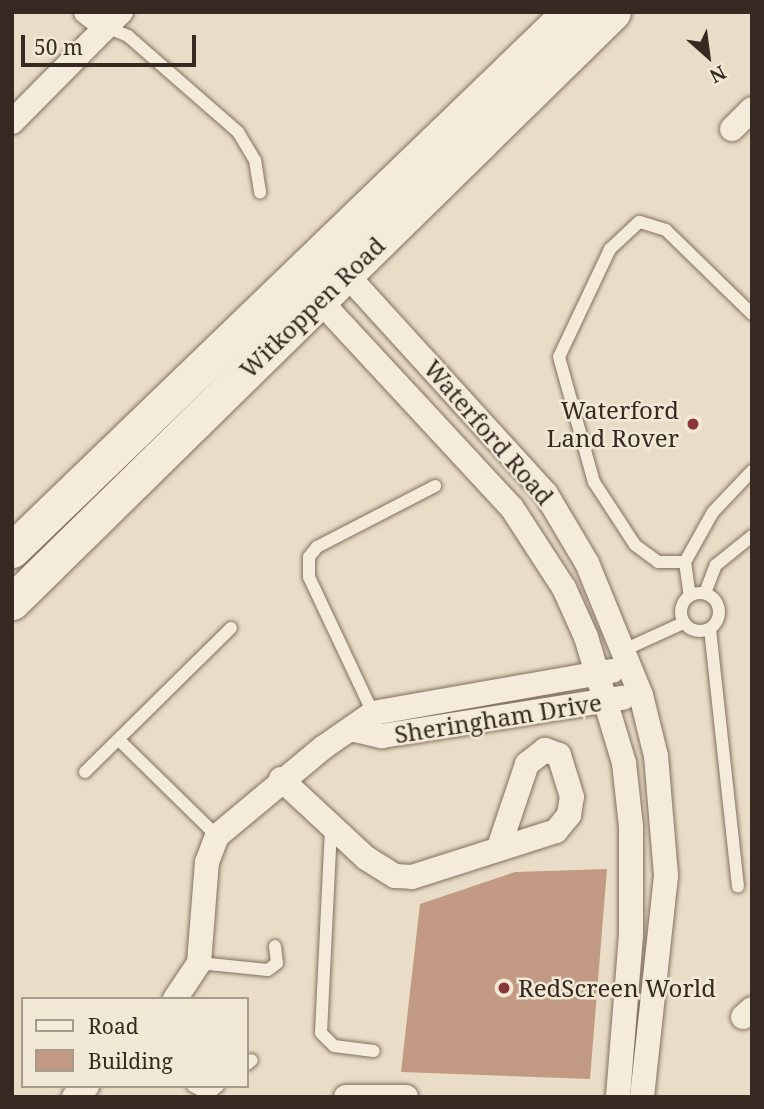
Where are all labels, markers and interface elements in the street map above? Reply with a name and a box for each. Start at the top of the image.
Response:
scale bar [24,21,200,65]
north arrow [673,21,743,91]
text: 50 m [34,33,83,61]
text: N [705,60,731,90]
street label: Witkoppen Road [233,230,391,384]
street label: Waterford Road [418,354,560,510]
place label: Waterford Land Rover [546,396,679,452]
marker: Waterford Land Rover [685,416,701,432]
street label: Sheringham Drive [392,687,604,749]
place label: RedScreen World [518,974,716,1002]
marker: RedScreen World [496,980,512,996]
legend [21,997,248,1088]
text: Road [88,1012,139,1040]
text: Building [88,1047,173,1075]

